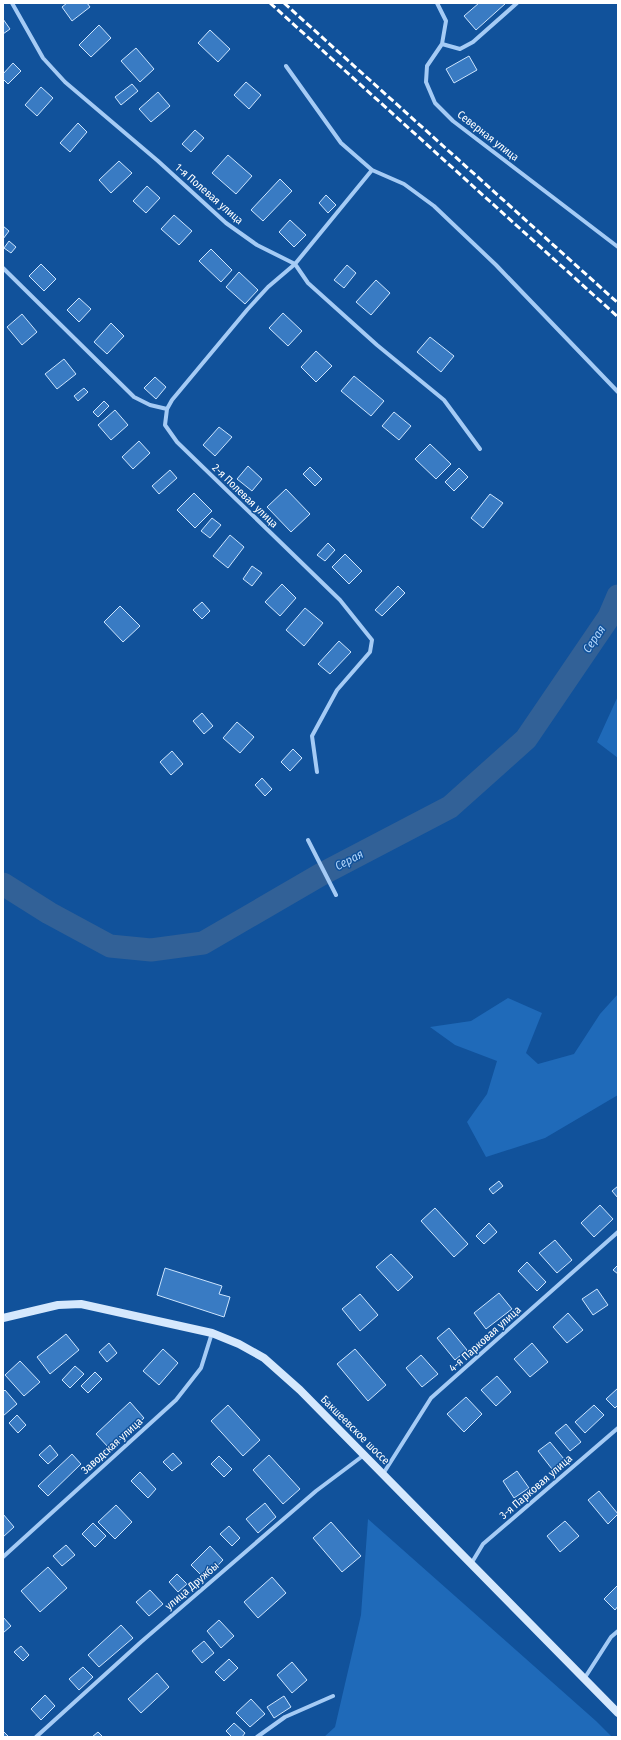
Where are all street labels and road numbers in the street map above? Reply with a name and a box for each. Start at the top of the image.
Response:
street label: Северная улица [455,108,521,164]
street label: 1-я Полевая улица [172,161,246,227]
street label: 2-я Полевая улица [209,461,281,531]
street label: 4-я Парковая улица [446,1303,524,1375]
street label: Бакшеевское шоссе [318,1393,392,1467]
street label: Заводская улица [79,1415,145,1477]
street label: 3-я Парковая улица [497,1452,575,1522]
street label: улица Дружбы [162,1559,222,1613]

